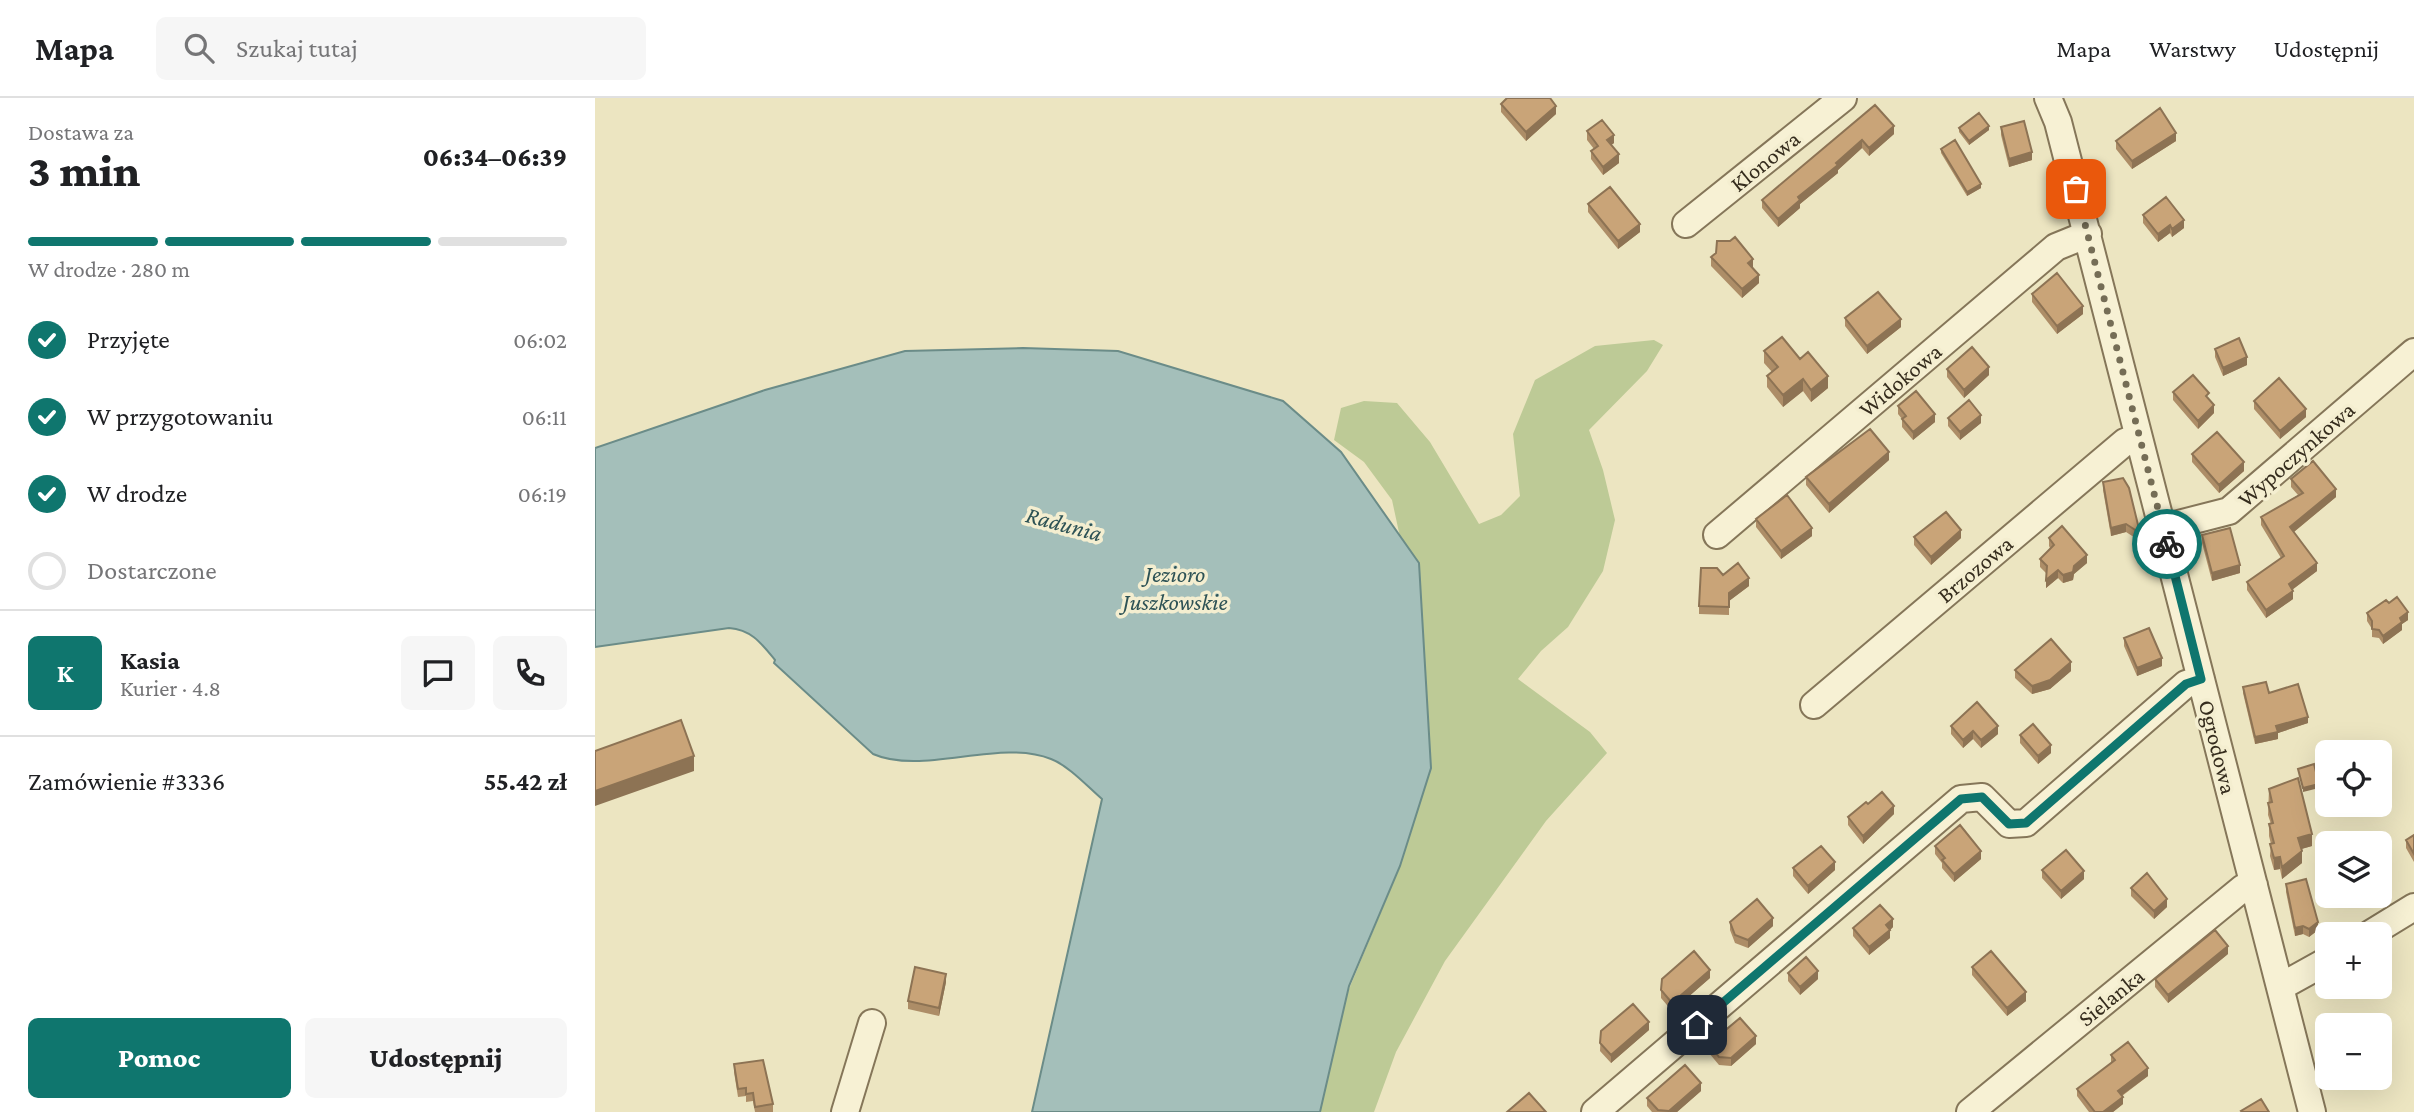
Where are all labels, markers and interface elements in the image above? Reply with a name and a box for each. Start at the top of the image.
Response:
search box [156,17,646,80]
icon: search [180,29,218,67]
text: Mapa [35,30,114,67]
text: Szukaj tutaj [236,34,358,63]
text: Mapa [2056,35,2111,62]
text: Warstwy [2149,35,2236,62]
text: Udostępnij [2274,35,2379,62]
text: Dostawa za [28,119,134,145]
street label: Klonowa [1725,125,1805,197]
text: 06:34–06:39 [423,143,567,172]
text: 3 min [28,145,140,196]
pin [2046,159,2106,219]
icon: bag [2057,170,2095,208]
text: W drodze · 280 m [28,256,190,282]
icon: check [28,321,66,359]
text: Przyjęte [87,325,170,354]
text: 06:02 [513,327,567,353]
street label: Widokowa [1853,338,1947,422]
street label: Wypoczynkowa [2232,396,2360,512]
icon: check [28,398,66,436]
text: W przygotowaniu [87,402,273,431]
text: 06:11 [522,404,567,430]
icon: check [28,475,66,513]
text: W drodze [87,479,187,508]
text: 06:19 [518,481,567,507]
water label: Radunia [1023,500,1105,547]
courier [2132,509,2202,579]
icon: bike [2148,525,2186,563]
street label: Brzozowa [1932,530,2018,608]
text: Dostarczone [87,556,217,585]
water label: Jezioro Juszkowskie [1118,560,1228,615]
button: chat [401,636,475,710]
button: phone [493,636,567,710]
text: Kasia [120,646,180,675]
text: K [57,659,73,688]
text: Kurier · 4.8 [120,675,221,701]
street label: Ogrodowa [2194,697,2242,797]
map controls [2315,740,2392,1090]
button: locate [2315,740,2392,817]
text: Zamówienie #3336 [28,767,225,796]
text: 55.42 zł [484,767,567,796]
button: layers [2315,831,2392,908]
button: + [2315,922,2392,999]
street label: Sielanka [2073,962,2150,1031]
pin [1667,995,1727,1055]
icon: home [1678,1006,1716,1044]
button: − [2315,1013,2392,1090]
button: Pomoc [28,1018,291,1098]
button: Udostępnij [305,1018,567,1098]

